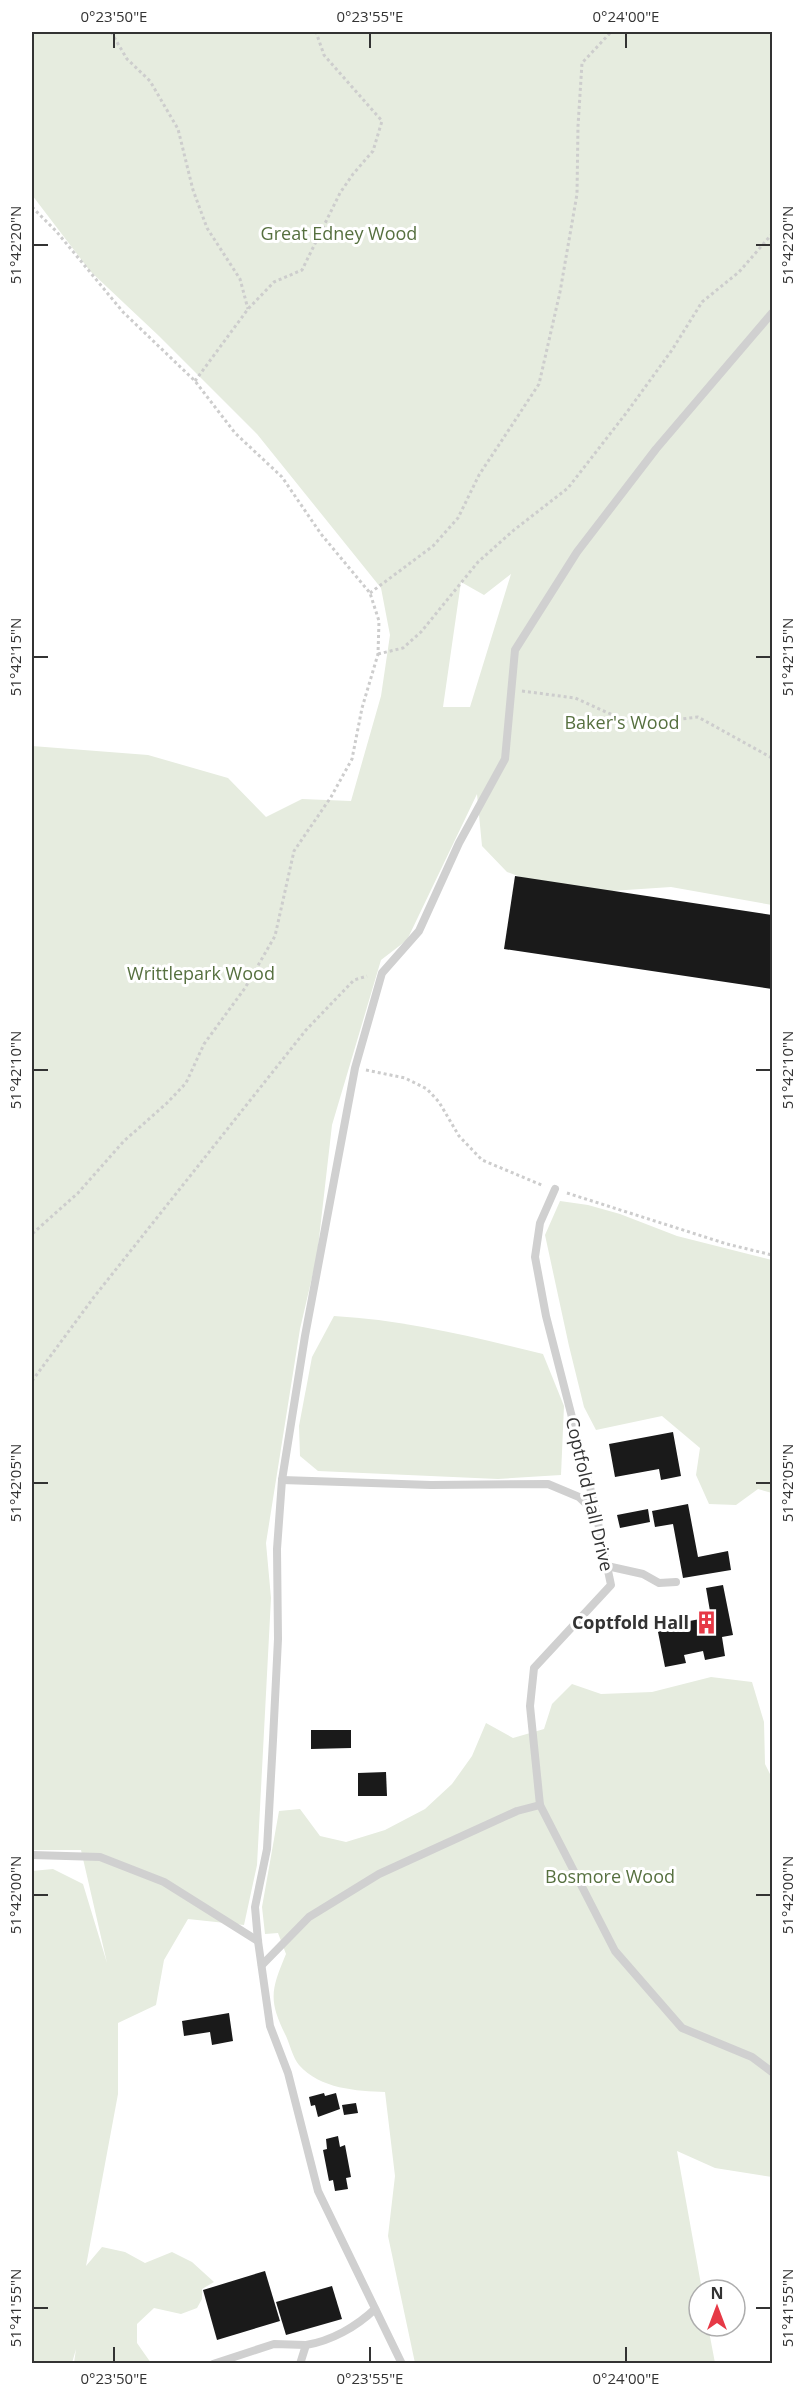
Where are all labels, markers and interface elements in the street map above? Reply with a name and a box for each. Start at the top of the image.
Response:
text: 0°23'50"E [81,6,147,26]
text: 0°23'55"E [337,6,403,26]
text: 0°24'00"E [593,6,659,26]
text: 51°42'20"N [5,206,25,284]
text: 51°42'20"N [777,206,797,284]
park label: Great Edney Wood [261,221,417,245]
text: 51°42'15"N [5,618,25,696]
text: 51°42'15"N [777,618,797,696]
park label: Baker's Wood [564,710,680,734]
park label: Writtlepark Wood [127,961,275,985]
text: 51°42'10"N [5,1031,25,1109]
text: 51°42'10"N [777,1031,797,1109]
street label: Coptfold Hall Drive [561,1414,619,1574]
text: 51°42'05"N [5,1444,25,1522]
text: 51°42'05"N [777,1444,797,1522]
building icon: Coptfold Hall [694,1609,720,1635]
place label: Coptfold Hall [572,1610,689,1634]
text: 51°42'00"N [5,1856,25,1934]
text: 51°42'00"N [777,1856,797,1934]
park label: Bosmore Wood [545,1864,675,1888]
text: 51°41'55"N [5,2269,25,2347]
text: 51°41'55"N [777,2269,797,2347]
north arrow [687,2278,747,2338]
text: N [710,2282,724,2304]
text: 0°23'50"E [81,2368,147,2388]
text: 0°23'55"E [337,2368,403,2388]
text: 0°24'00"E [593,2368,659,2388]

